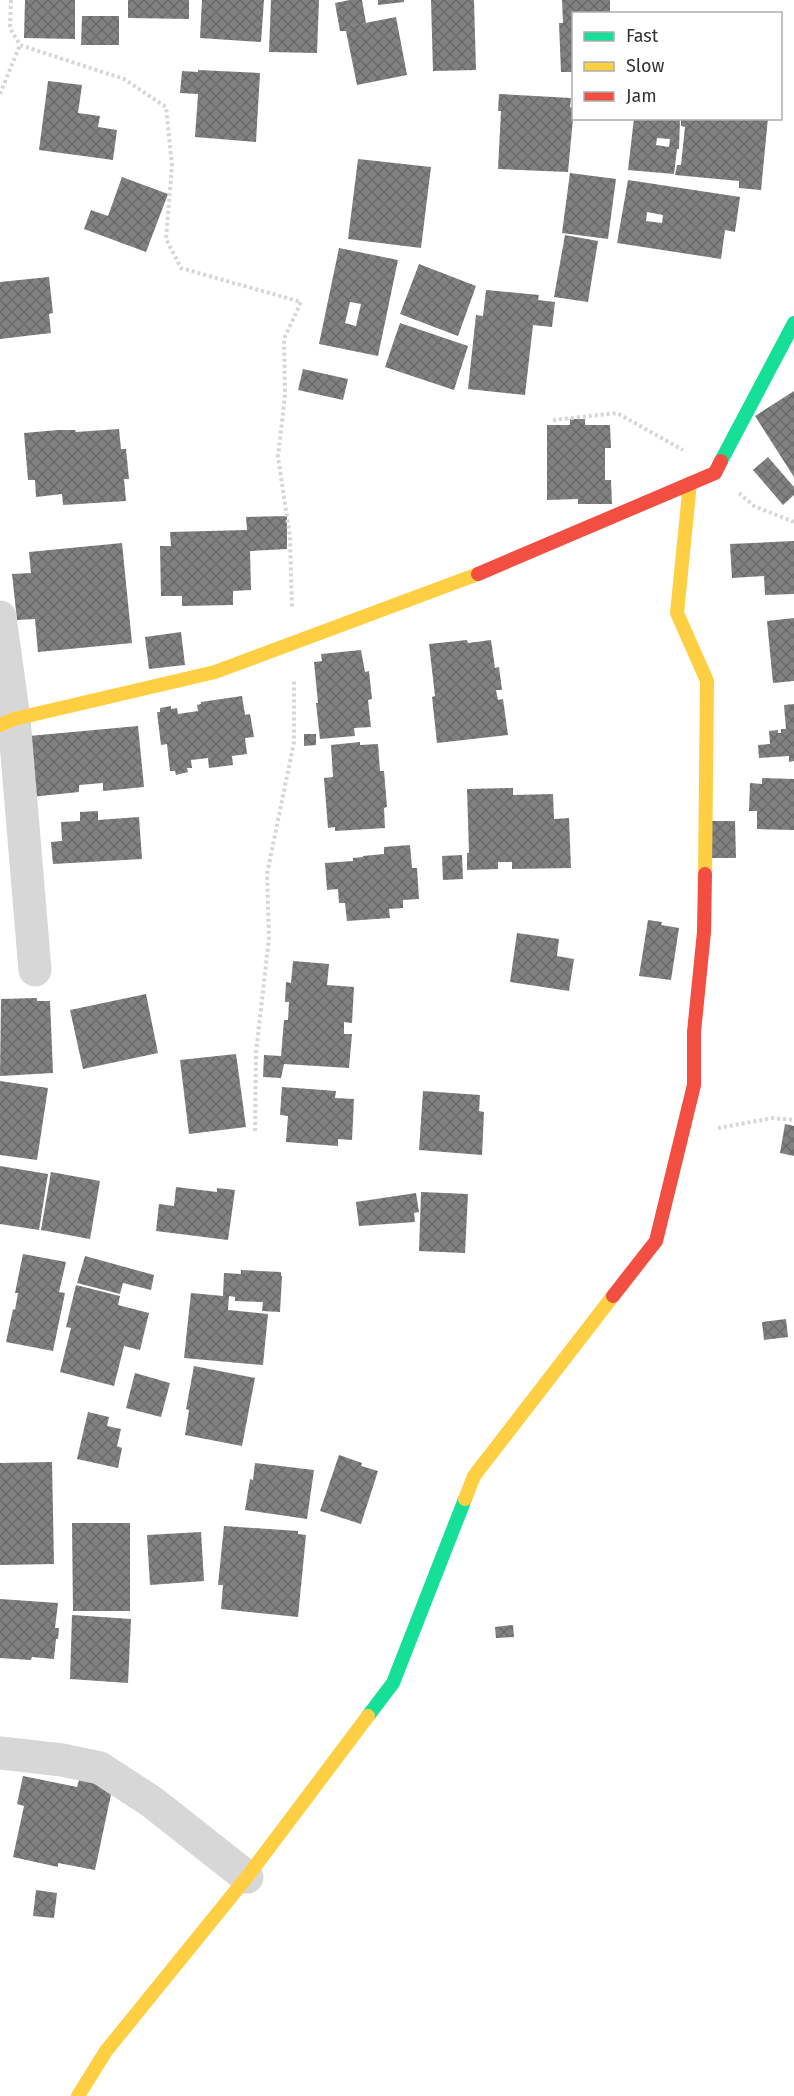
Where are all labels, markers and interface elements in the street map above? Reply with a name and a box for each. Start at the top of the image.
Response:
legend [572,12,782,120]
text: Fast [626,25,659,47]
text: Slow [626,55,665,77]
text: Jam [626,85,657,107]

